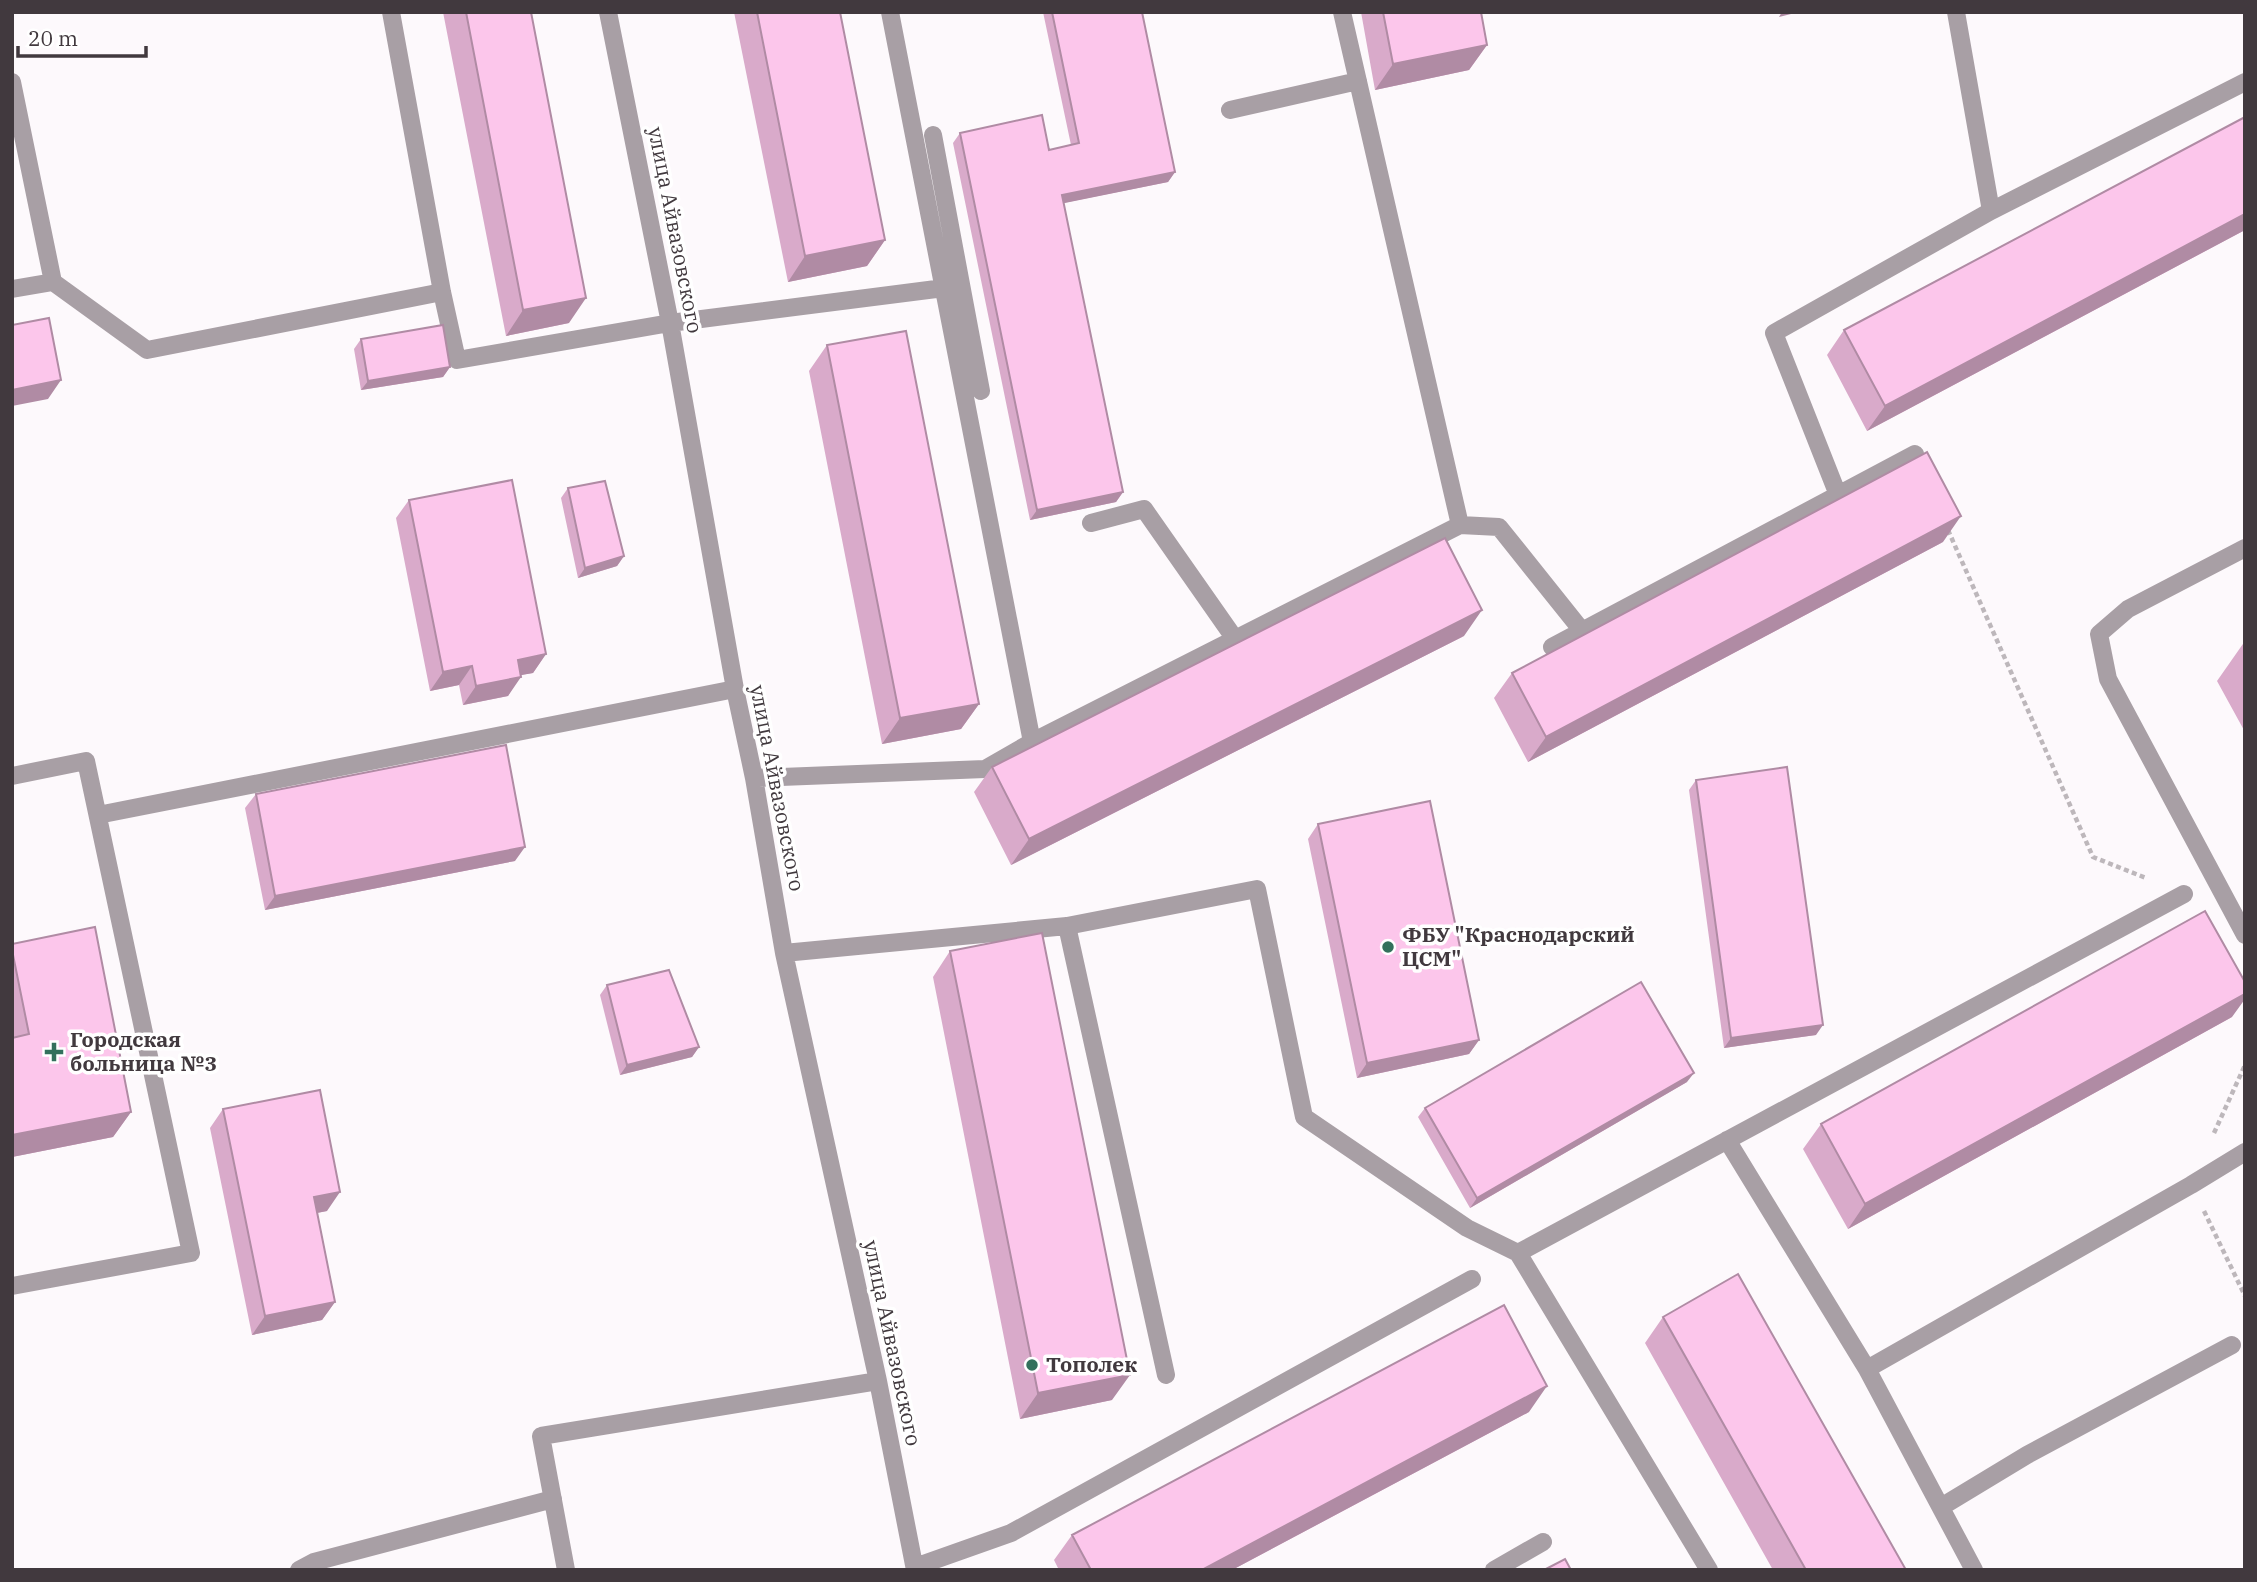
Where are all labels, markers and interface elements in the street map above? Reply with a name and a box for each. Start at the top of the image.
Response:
scale bar [18,14,145,58]
text: 20 m [28,24,78,52]
street label: улица Айвазовского [642,124,710,335]
street label: улица Айвазовского [744,682,812,893]
place label: ФБУ "Краснодарский ЦСМ" [1402,920,1635,972]
marker: ФБУ "Краснодарский ЦСМ" [1380,939,1396,955]
place label: Городская больница №3 [70,1025,217,1077]
marker: Городская больница №3 [44,1042,64,1062]
street label: улица Айвазовского [857,1237,928,1448]
place label: Тополек [1046,1350,1137,1378]
marker: Тополек [1024,1357,1040,1373]

